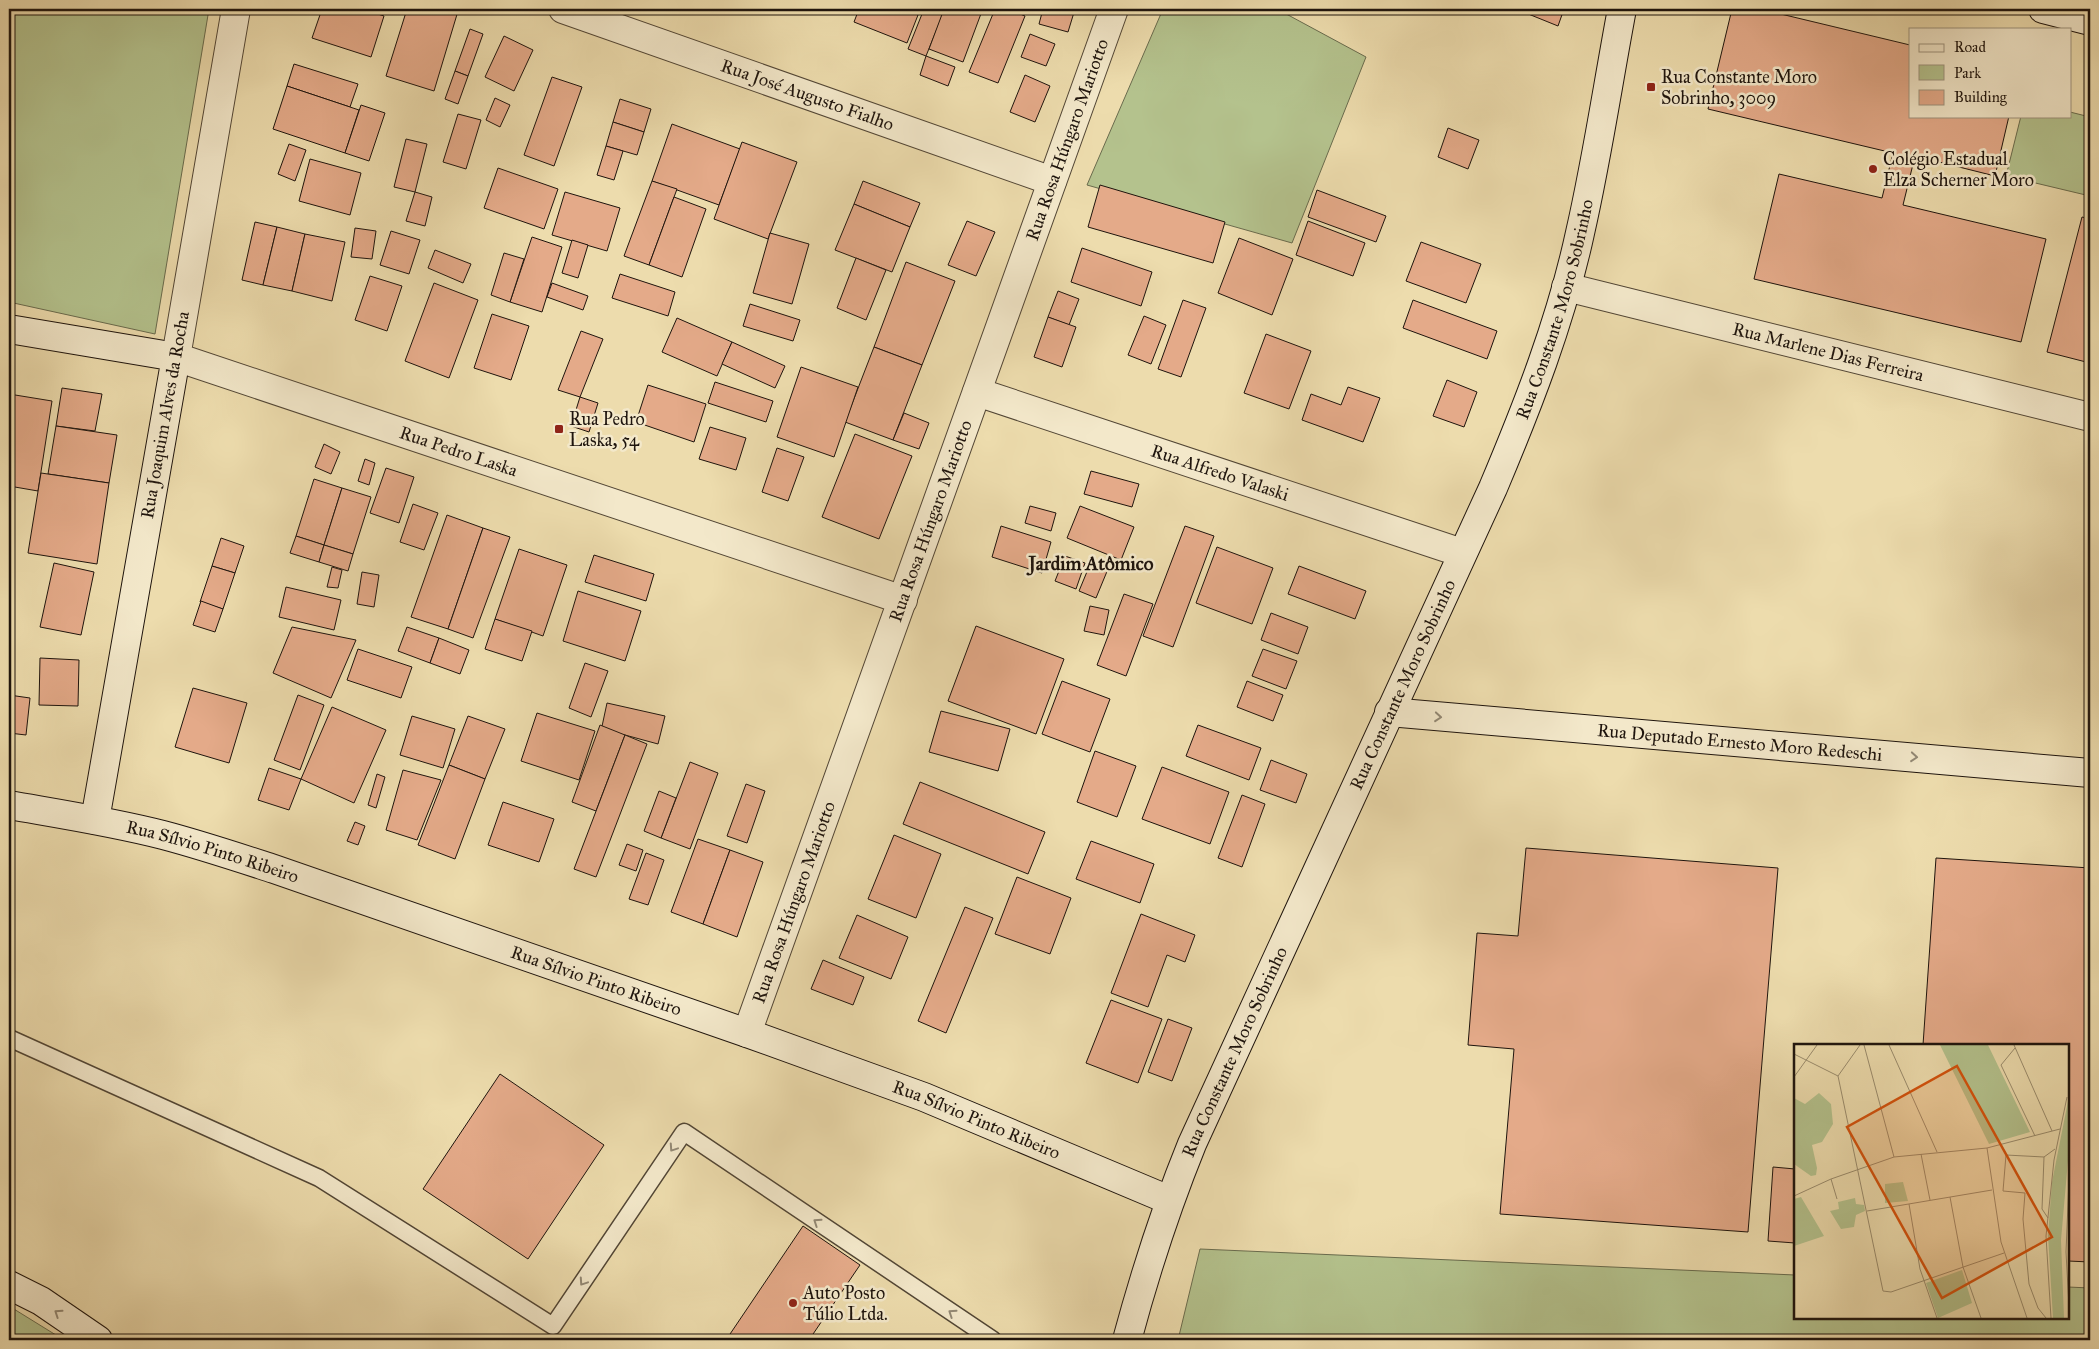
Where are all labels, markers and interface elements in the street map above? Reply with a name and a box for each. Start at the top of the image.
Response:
legend [1909,28,2072,118]
street label: Rua Rosa Húngaro Mariotto [1021,36,1113,244]
text: Road [1954,38,1986,56]
street label: Rua José Augusto Fialho [718,54,897,135]
text: Park [1954,64,1981,82]
place label: Rua Constante Moro Sobrinho, 3009 [1661,66,1817,109]
marker: Rua Constante Moro Sobrinho, 3009 [1645,81,1657,93]
text: Building [1954,88,2008,106]
place label: Colégio Estadual Elza Scherner Moro [1883,148,2034,191]
marker: Colégio Estadual Elza Scherner Moro [1867,163,1879,175]
street label: Rua Constante Moro Sobrinho [1511,197,1598,422]
street label: Rua Joaquim Alves da Rocha [136,309,195,520]
street label: Rua Marlene Dias Ferreira [1730,318,1926,386]
place label: Rua Pedro Laska, 54 [569,408,645,451]
street label: Rua Rosa Húngaro Mariotto [884,417,977,625]
street label: Rua Pedro Laska [397,421,521,482]
marker: Rua Pedro Laska, 54 [553,423,565,435]
street label: Rua Alfredo Valaski [1148,440,1292,506]
district label: Jardim Atômico [1026,552,1154,576]
street label: Rua Constante Moro Sobrinho [1345,576,1461,793]
one-way arrow [1434,711,1442,722]
street label: Rua Deputado Ernesto Moro Redeschi [1596,719,1883,766]
one-way arrow [1910,752,1918,763]
street label: Rua Rosa Húngaro Mariotto [748,798,840,1006]
street label: Rua Sílvio Pinto Ribeiro [124,816,302,888]
street label: Rua Sílvio Pinto Ribeiro [508,941,684,1020]
street label: Rua Constante Moro Sobrinho [1177,943,1292,1160]
inset map [1794,1044,2069,1319]
street label: Rua Sílvio Pinto Ribeiro [890,1076,1064,1164]
one-way arrow [670,1142,680,1151]
one-way arrow [814,1219,823,1228]
one-way arrow [580,1277,589,1286]
place label: Auto Posto Túlio Ltda. [802,1282,888,1325]
marker: Auto Posto Túlio Ltda. [787,1297,799,1309]
one-way arrow [54,1310,63,1319]
one-way arrow [948,1310,958,1319]

